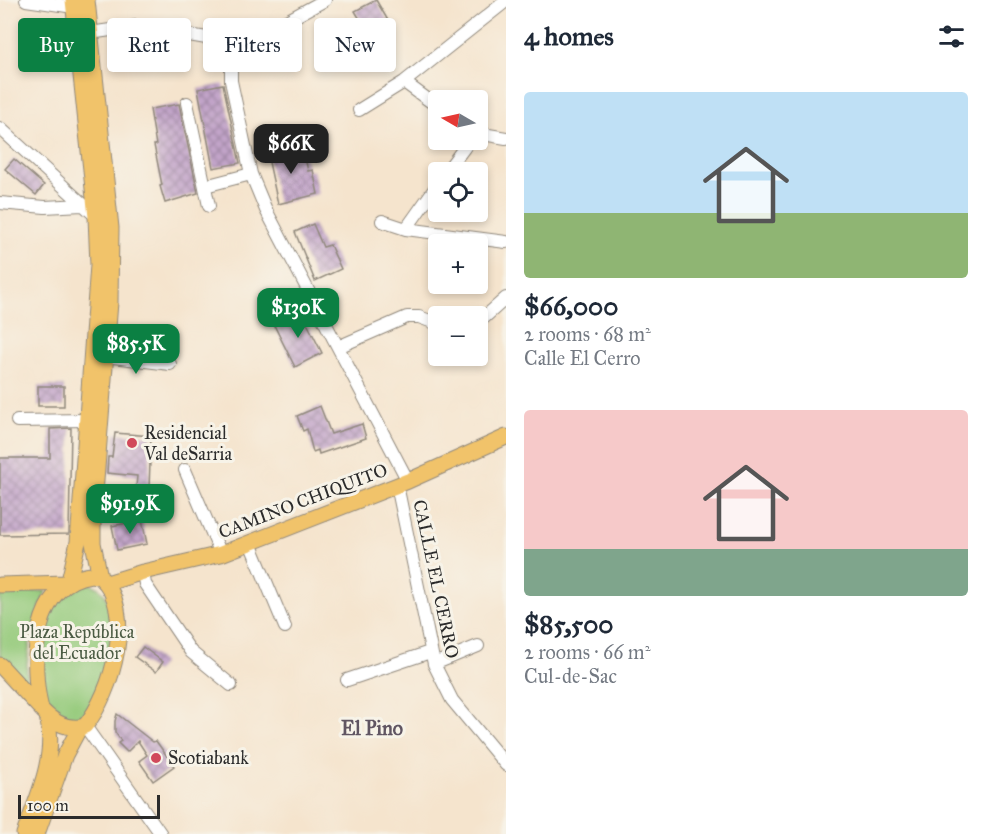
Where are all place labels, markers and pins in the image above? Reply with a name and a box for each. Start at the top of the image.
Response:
pin: $66K [255,124,327,175]
pin: $130K [256,288,340,339]
pin: $85.5K [87,324,185,375]
place label: Residencial Val deSarria [143,422,232,465]
marker: Residencial Val deSarria [125,436,139,450]
pin: $91.9K [81,484,179,535]
place label: Scotiabank [168,747,249,769]
marker: Scotiabank [149,751,163,765]

